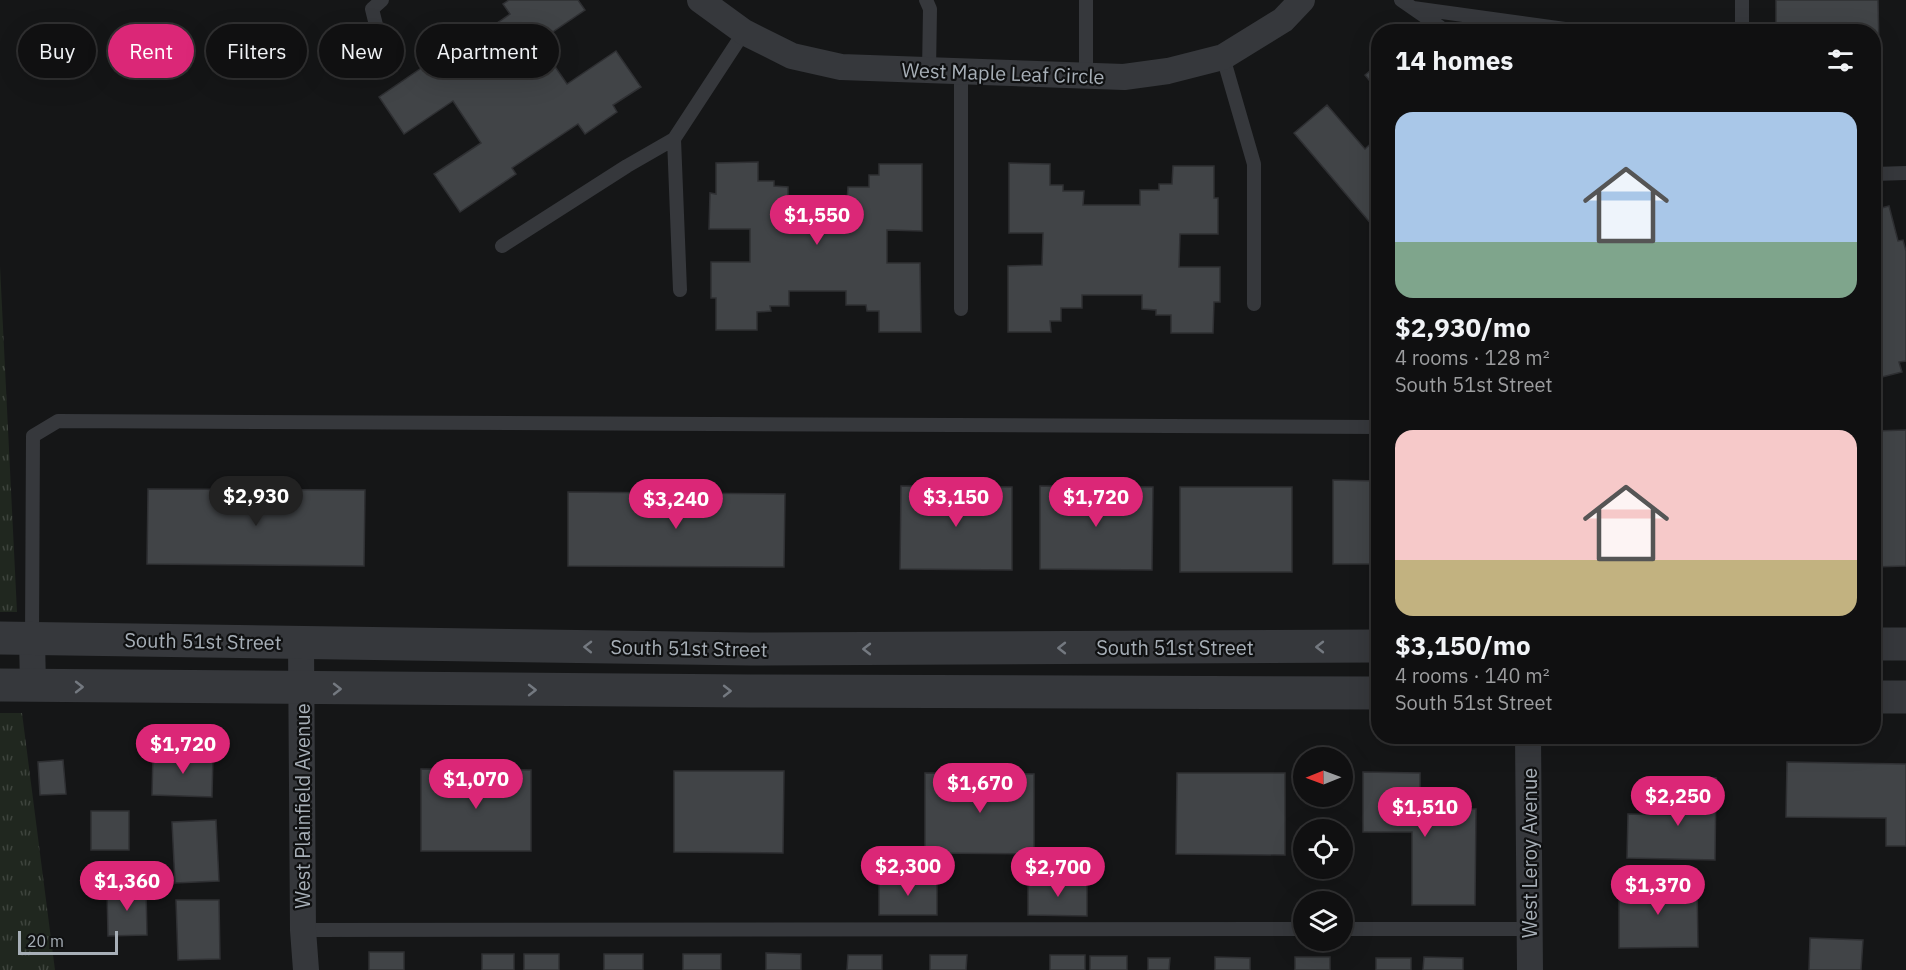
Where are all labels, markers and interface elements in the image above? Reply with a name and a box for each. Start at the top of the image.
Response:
chip: Buy [18,24,96,78]
chip: Rent [108,24,194,78]
chip: Filters [206,24,307,78]
chip: New [319,24,404,78]
chip: Apartment [416,24,559,78]
text: 14 homes [1395,43,1513,77]
icon: filters [1824,44,1857,77]
street label: West Maple Leaf Circle [901,56,1105,90]
icon: home [1572,151,1680,259]
pin: $1,550 [768,195,866,246]
text: $1,550 [784,201,850,228]
text: $2,930/mo [1395,310,1531,344]
text: 4 rooms · 128 m² [1395,344,1550,371]
text: South 51st Street [1395,371,1552,398]
icon: home [1572,469,1680,577]
pin: $2,930 [207,476,305,527]
pin: $3,150 [907,477,1005,528]
pin: $1,720 [1047,477,1145,528]
pin: $3,240 [627,479,725,530]
text: $2,930 [223,482,289,509]
text: $3,150 [923,483,989,510]
text: $1,720 [1063,483,1129,510]
text: $3,240 [643,485,709,512]
street label: South 51st Street [124,626,282,656]
text: $3,150/mo [1395,628,1531,662]
street label: South 51st Street [610,633,768,663]
street label: South 51st Street [1096,634,1254,661]
one-way arrow [584,641,593,653]
one-way arrow [1316,641,1325,653]
one-way arrow [1058,642,1067,654]
one-way arrow [863,643,872,655]
text: 4 rooms · 140 m² [1395,662,1550,689]
one-way arrow [75,680,84,693]
one-way arrow [333,683,342,695]
one-way arrow [528,684,537,696]
one-way arrow [723,685,732,697]
text: South 51st Street [1395,689,1552,716]
street label: West Plainfield Avenue [289,703,316,909]
pin: $1,720 [134,724,232,775]
text: $1,720 [150,730,216,757]
north arrow [1293,747,1353,807]
map controls [1293,747,1353,951]
pin: $1,070 [427,759,525,810]
pin: $1,670 [931,763,1029,814]
text: $1,070 [443,765,509,792]
street label: West Leroy Avenue [1516,768,1543,938]
text: $1,670 [947,769,1013,796]
pin: $2,250 [1629,776,1727,827]
text: $2,250 [1645,782,1711,809]
pin: $1,510 [1376,787,1474,838]
text: $1,510 [1392,793,1458,820]
button: locate [1293,819,1353,879]
pin: $2,300 [859,846,957,897]
pin: $2,700 [1009,847,1107,898]
text: $2,300 [875,852,941,879]
text: $2,700 [1025,853,1091,880]
pin: $1,360 [78,861,176,912]
pin: $1,370 [1609,865,1707,916]
text: $1,360 [94,867,160,894]
text: $1,370 [1625,871,1691,898]
button: layers [1293,891,1353,951]
scale bar [18,928,118,956]
text: 20 m [27,931,64,951]

